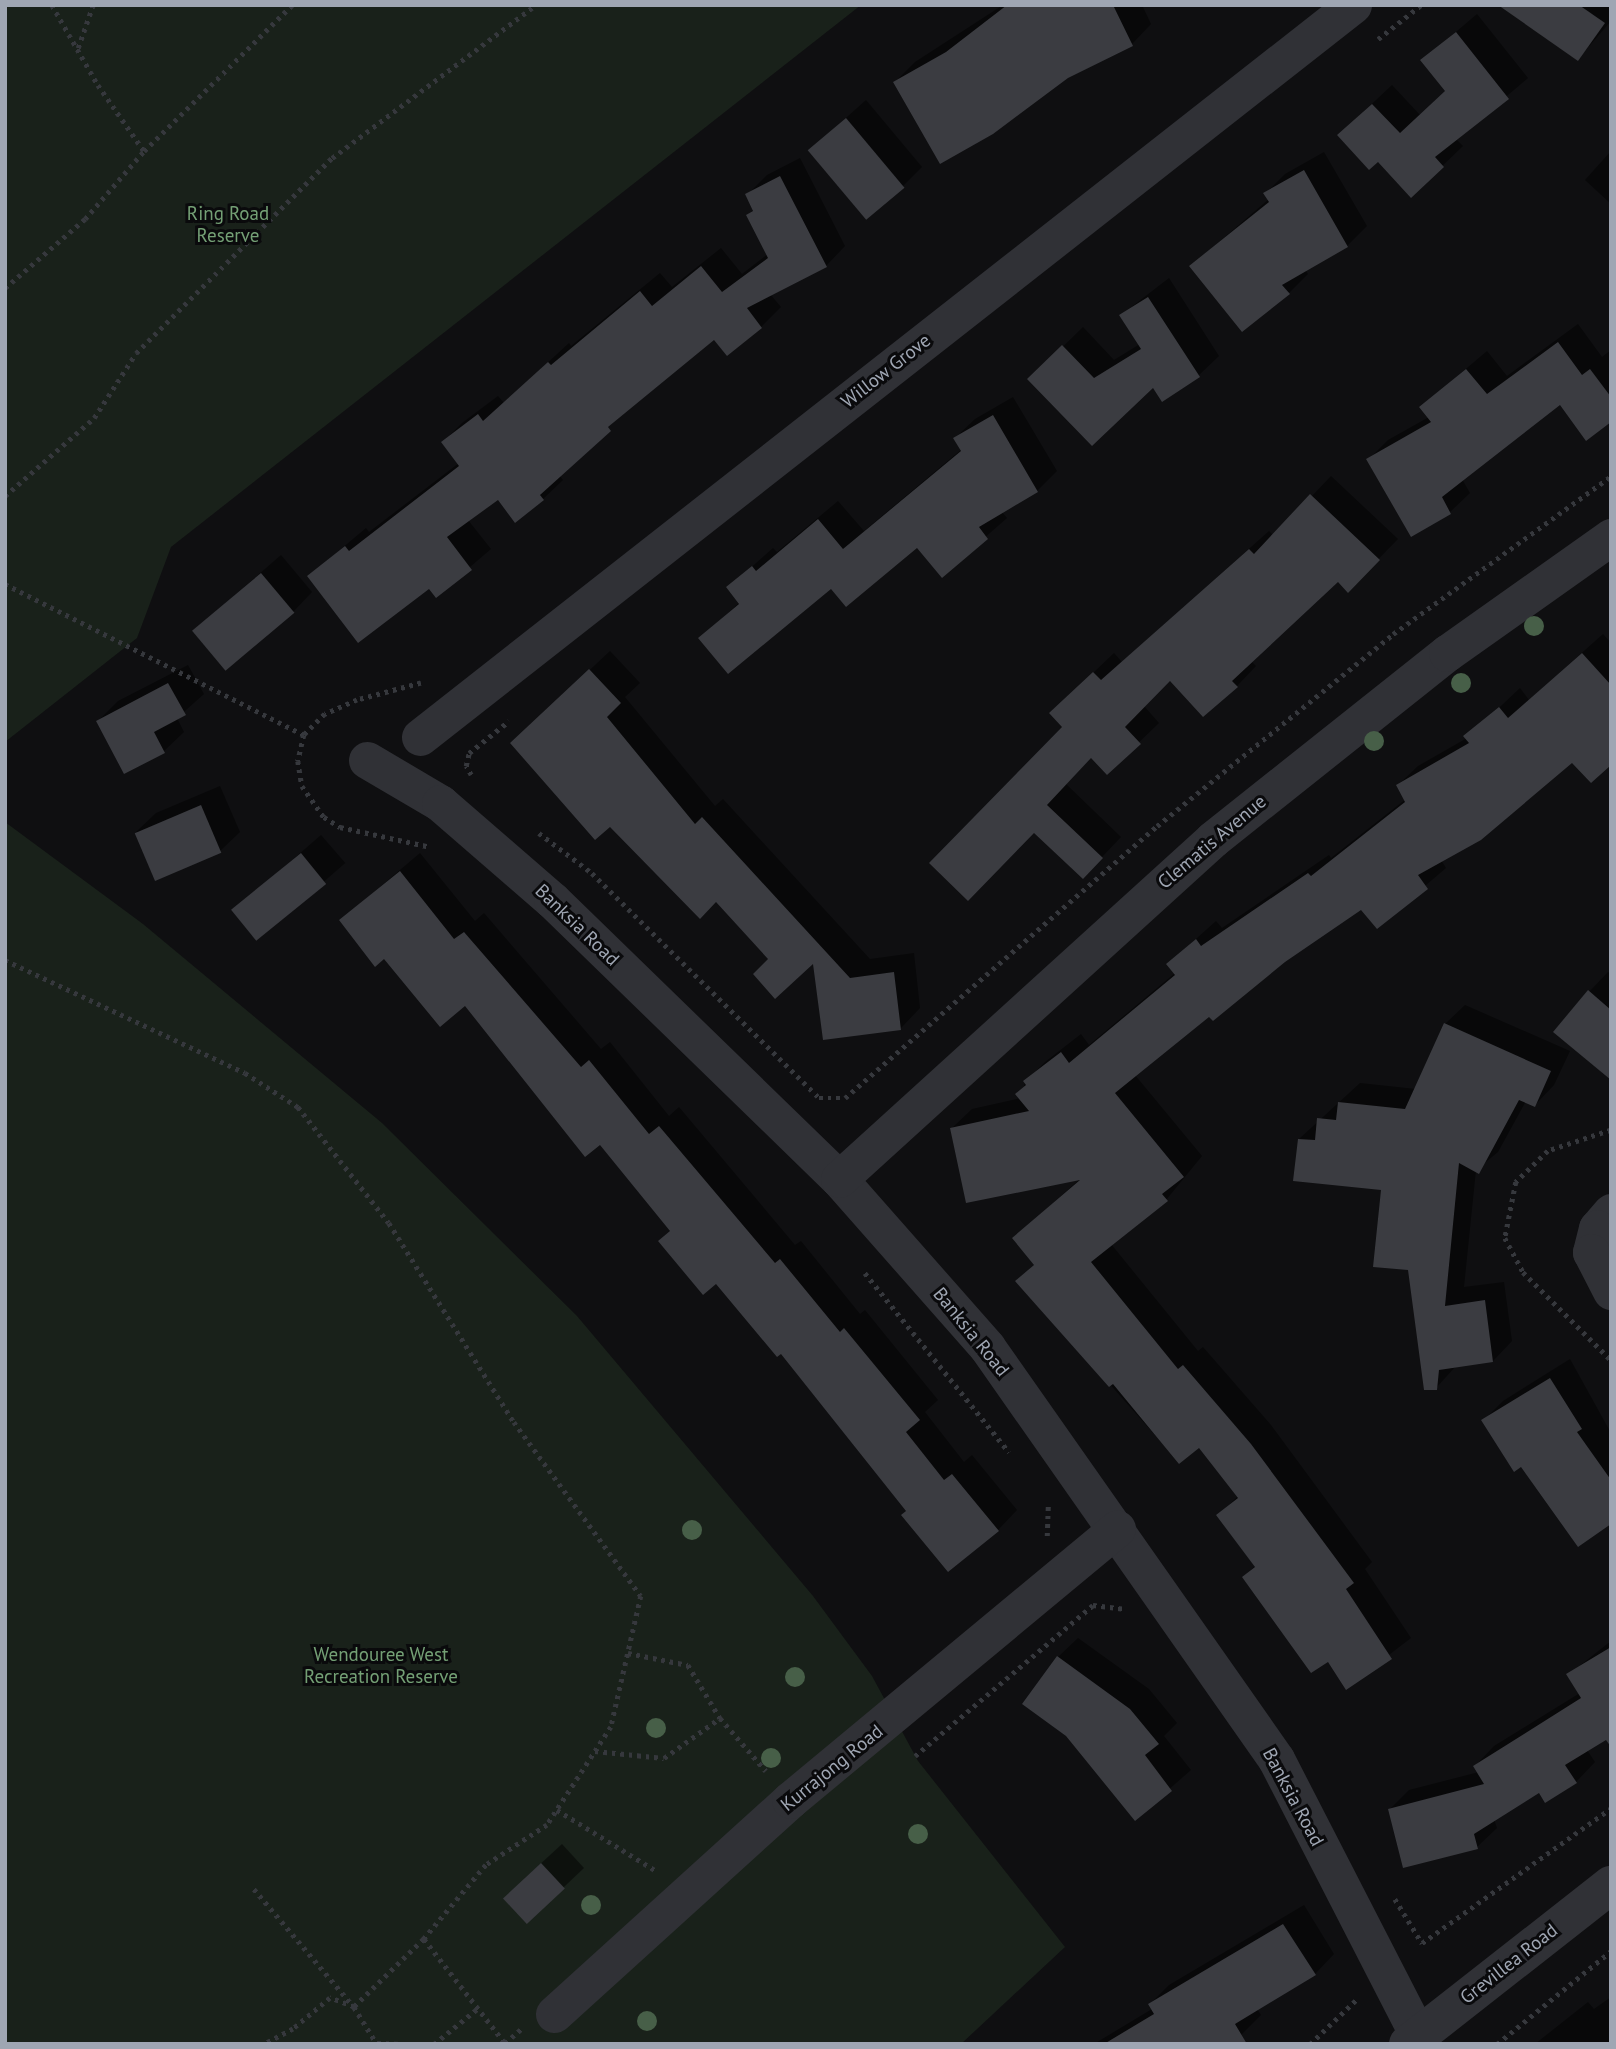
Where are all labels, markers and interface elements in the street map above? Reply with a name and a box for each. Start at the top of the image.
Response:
park label: Ring Road Reserve [187,203,269,247]
street label: Willow Grove [837,329,935,413]
street label: Clematis Avenue [1153,790,1271,894]
street label: Banksia Road [530,879,624,971]
street label: Banksia Road [928,1283,1014,1381]
park label: Wendouree West Recreation Reserve [304,1644,458,1688]
street label: Kurrajong Road [776,1720,888,1816]
street label: Banksia Road [1258,1744,1328,1850]
street label: Grevillea Road [1456,1919,1562,2009]

